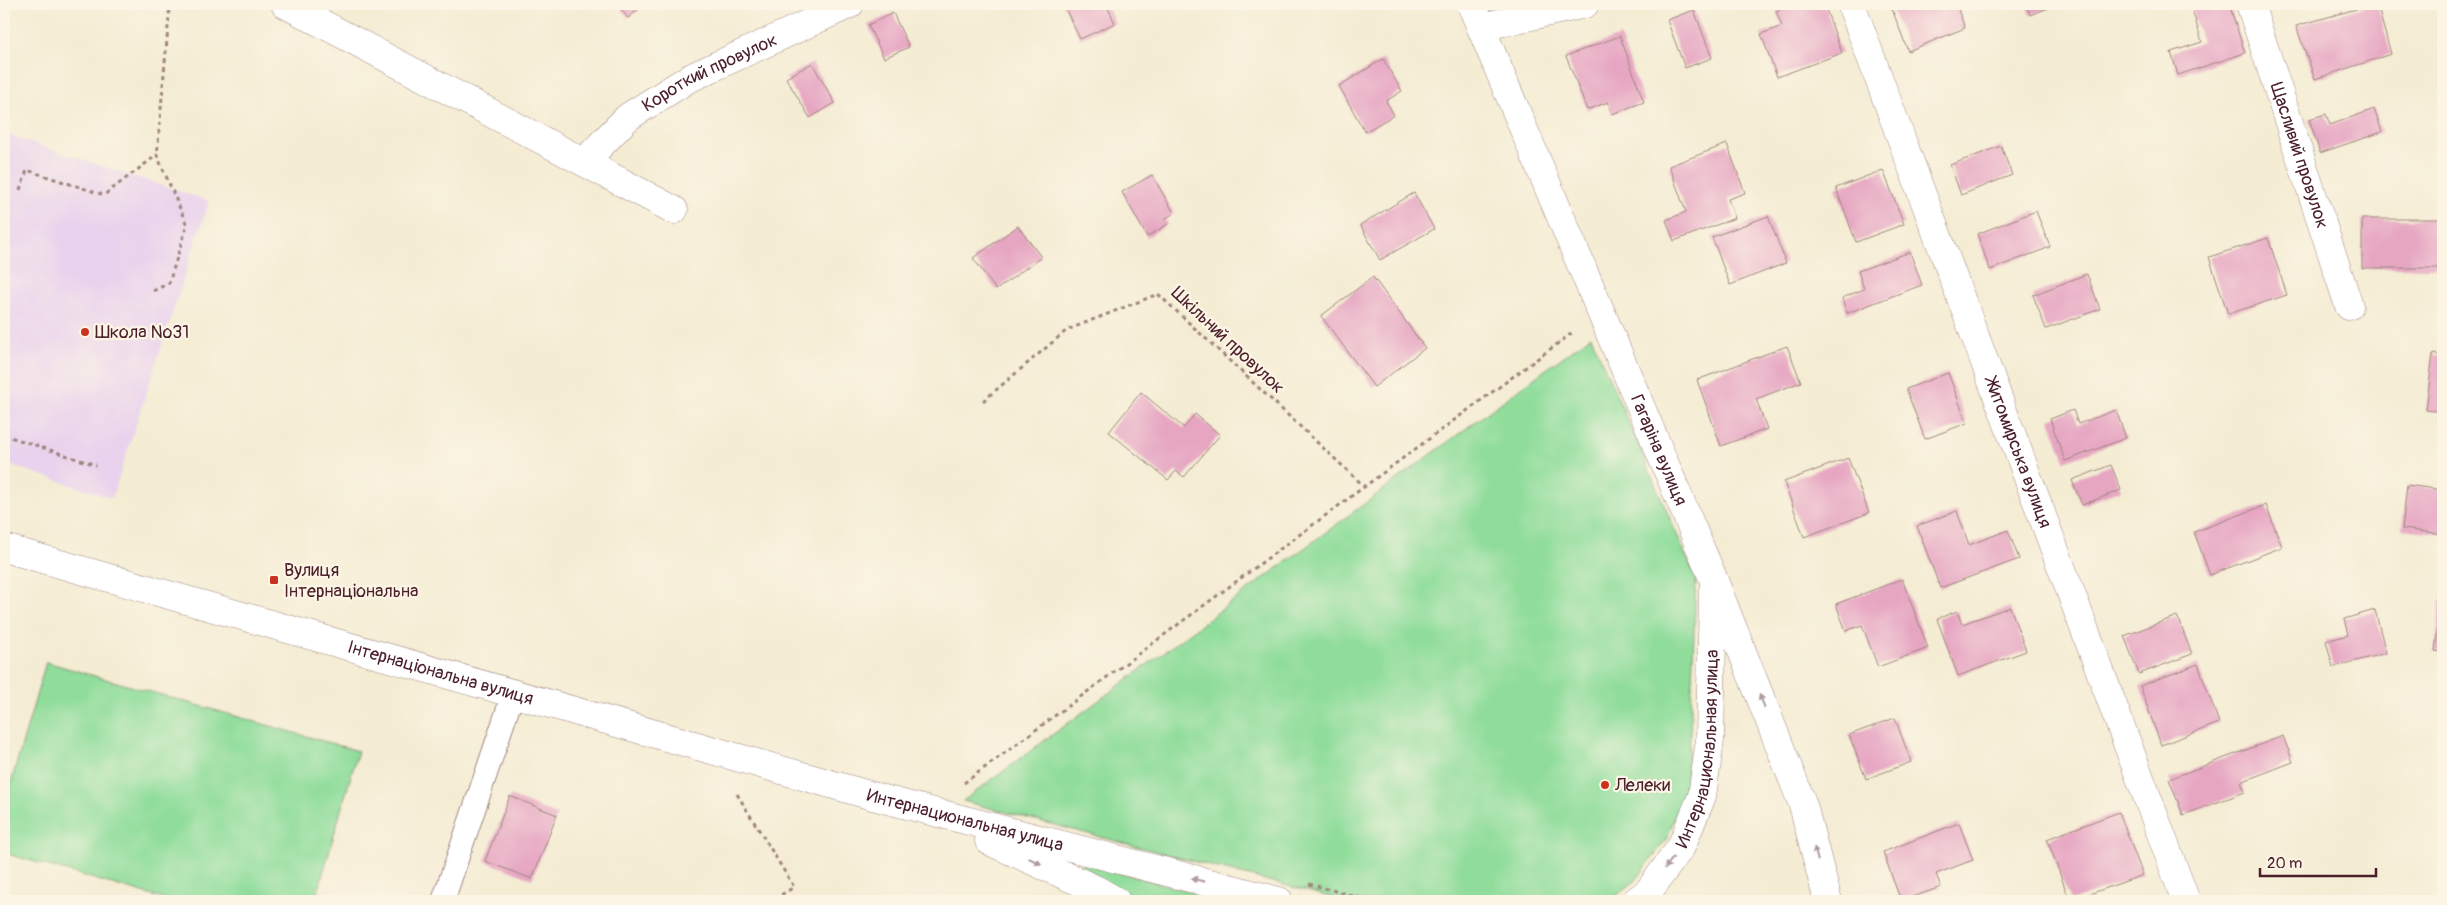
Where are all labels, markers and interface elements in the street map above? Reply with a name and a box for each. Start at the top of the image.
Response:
street label: Короткий провулок [638,28,781,117]
street label: Щасливий провулок [2264,79,2334,231]
street label: Шкільний провулок [1166,282,1289,399]
place label: Школа №31 [95,321,189,344]
marker: Школа №31 [79,326,91,338]
street label: Житомирська вулиця [1979,372,2057,531]
street label: Гагаріна вулиця [1625,391,1692,509]
place label: Вулиця Інтернаціональна [284,559,418,603]
marker: Вулиця Інтернаціональна [268,574,280,586]
street label: Інтернаціональна вулиця [345,636,536,711]
street label: Интернациональная улица [1671,649,1724,851]
one-way arrow [1758,693,1766,708]
place label: Лелеки [1614,774,1670,797]
marker: Лелеки [1599,779,1611,791]
street label: Интернациональная улица [864,784,1066,857]
scale bar [2260,845,2376,877]
one-way arrow [1812,846,1820,862]
text: 20 m [2267,854,2302,873]
one-way arrow [1664,856,1674,870]
one-way arrow [1028,857,1042,865]
one-way arrow [1191,876,1206,884]

